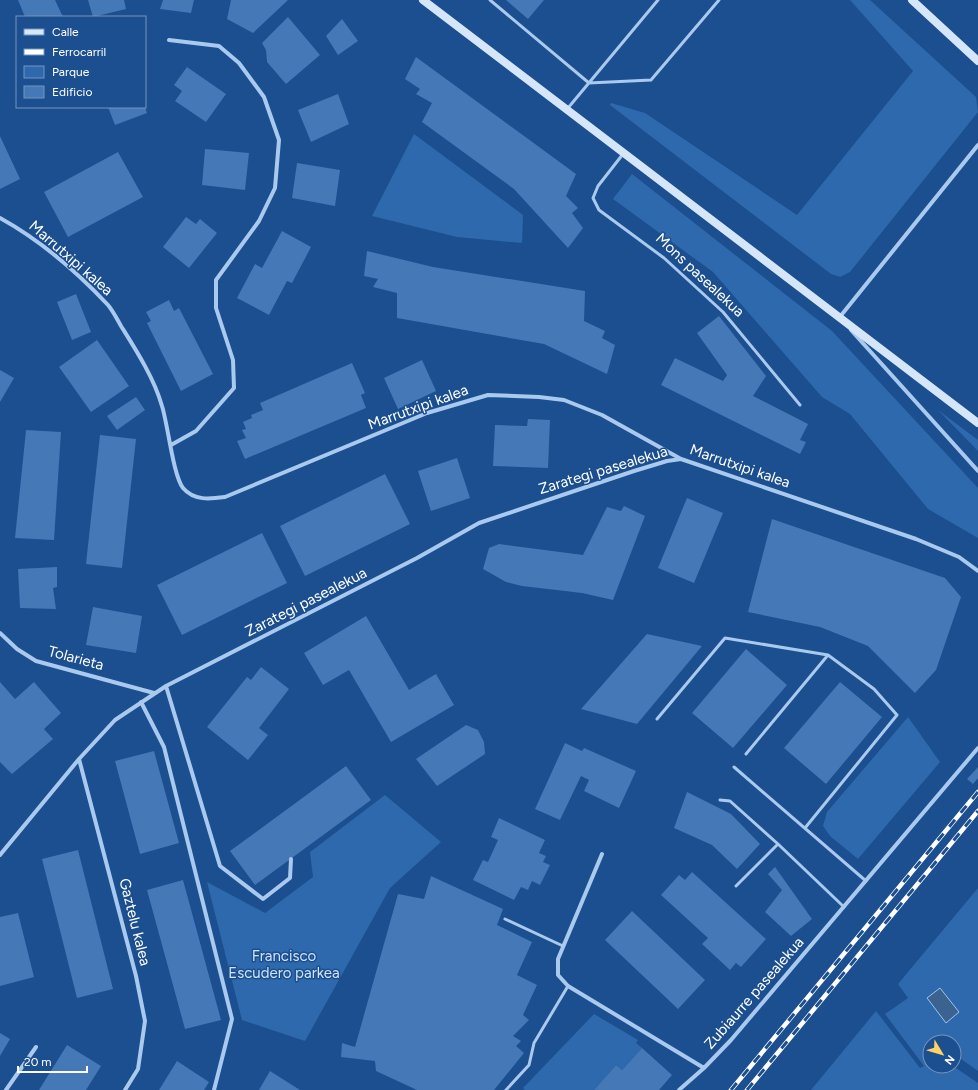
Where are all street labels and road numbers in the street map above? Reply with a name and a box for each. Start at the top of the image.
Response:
street label: Marrutxipi kalea [25,217,117,299]
street label: Mons pasealekua [652,229,748,321]
street label: Marrutxipi kalea [366,381,470,433]
street label: Marrutxipi kalea [687,440,793,492]
street label: Zarategi pasealekua [536,442,670,498]
street label: Zarategi pasealekua [242,564,370,640]
street label: Tolarieta [46,642,106,674]
street label: Gaztelu kalea [115,876,155,968]
street label: Zubiaurre pasealekua [700,933,808,1053]

